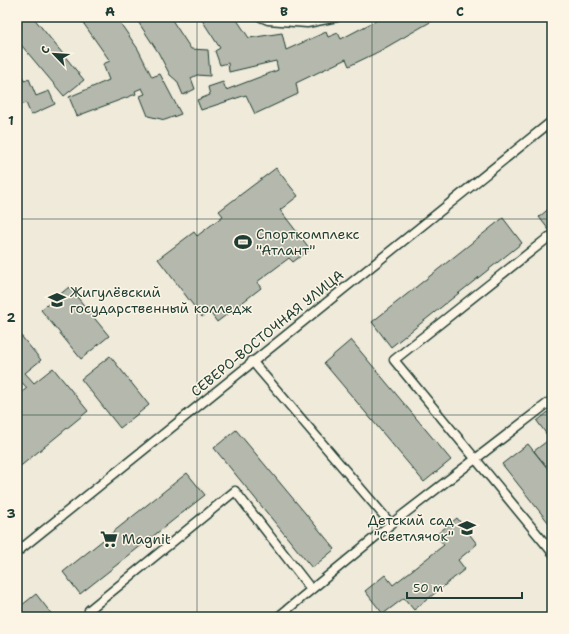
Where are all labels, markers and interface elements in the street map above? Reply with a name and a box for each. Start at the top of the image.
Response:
text: A [105,3,115,20]
text: B [280,3,288,20]
text: C [456,3,464,20]
north arrow [34,34,74,74]
text: С [37,44,54,56]
text: 1 [8,112,14,129]
place label: Спорткомплекс "Атлант" [256,225,360,259]
sports icon: Спорткомплекс "Атлант" [233,232,253,252]
street label: СЕВЕРО-ВОСТОЧНАЯ УЛИЦА [187,266,347,400]
place label: Жигулёвский государственный колледж [70,283,252,317]
school or university icon: Жигулёвский государственный колледж [47,290,67,310]
text: 2 [6,309,16,326]
text: 3 [6,505,16,522]
place label: Детский сад "Светлячок" [368,511,454,545]
school or university icon: Детский сад "Светлячок" [457,518,477,538]
supermarket icon: Magnit [99,529,119,549]
place label: Magnit [122,530,171,548]
scale bar [407,574,522,600]
text: 50 m [413,580,443,596]

